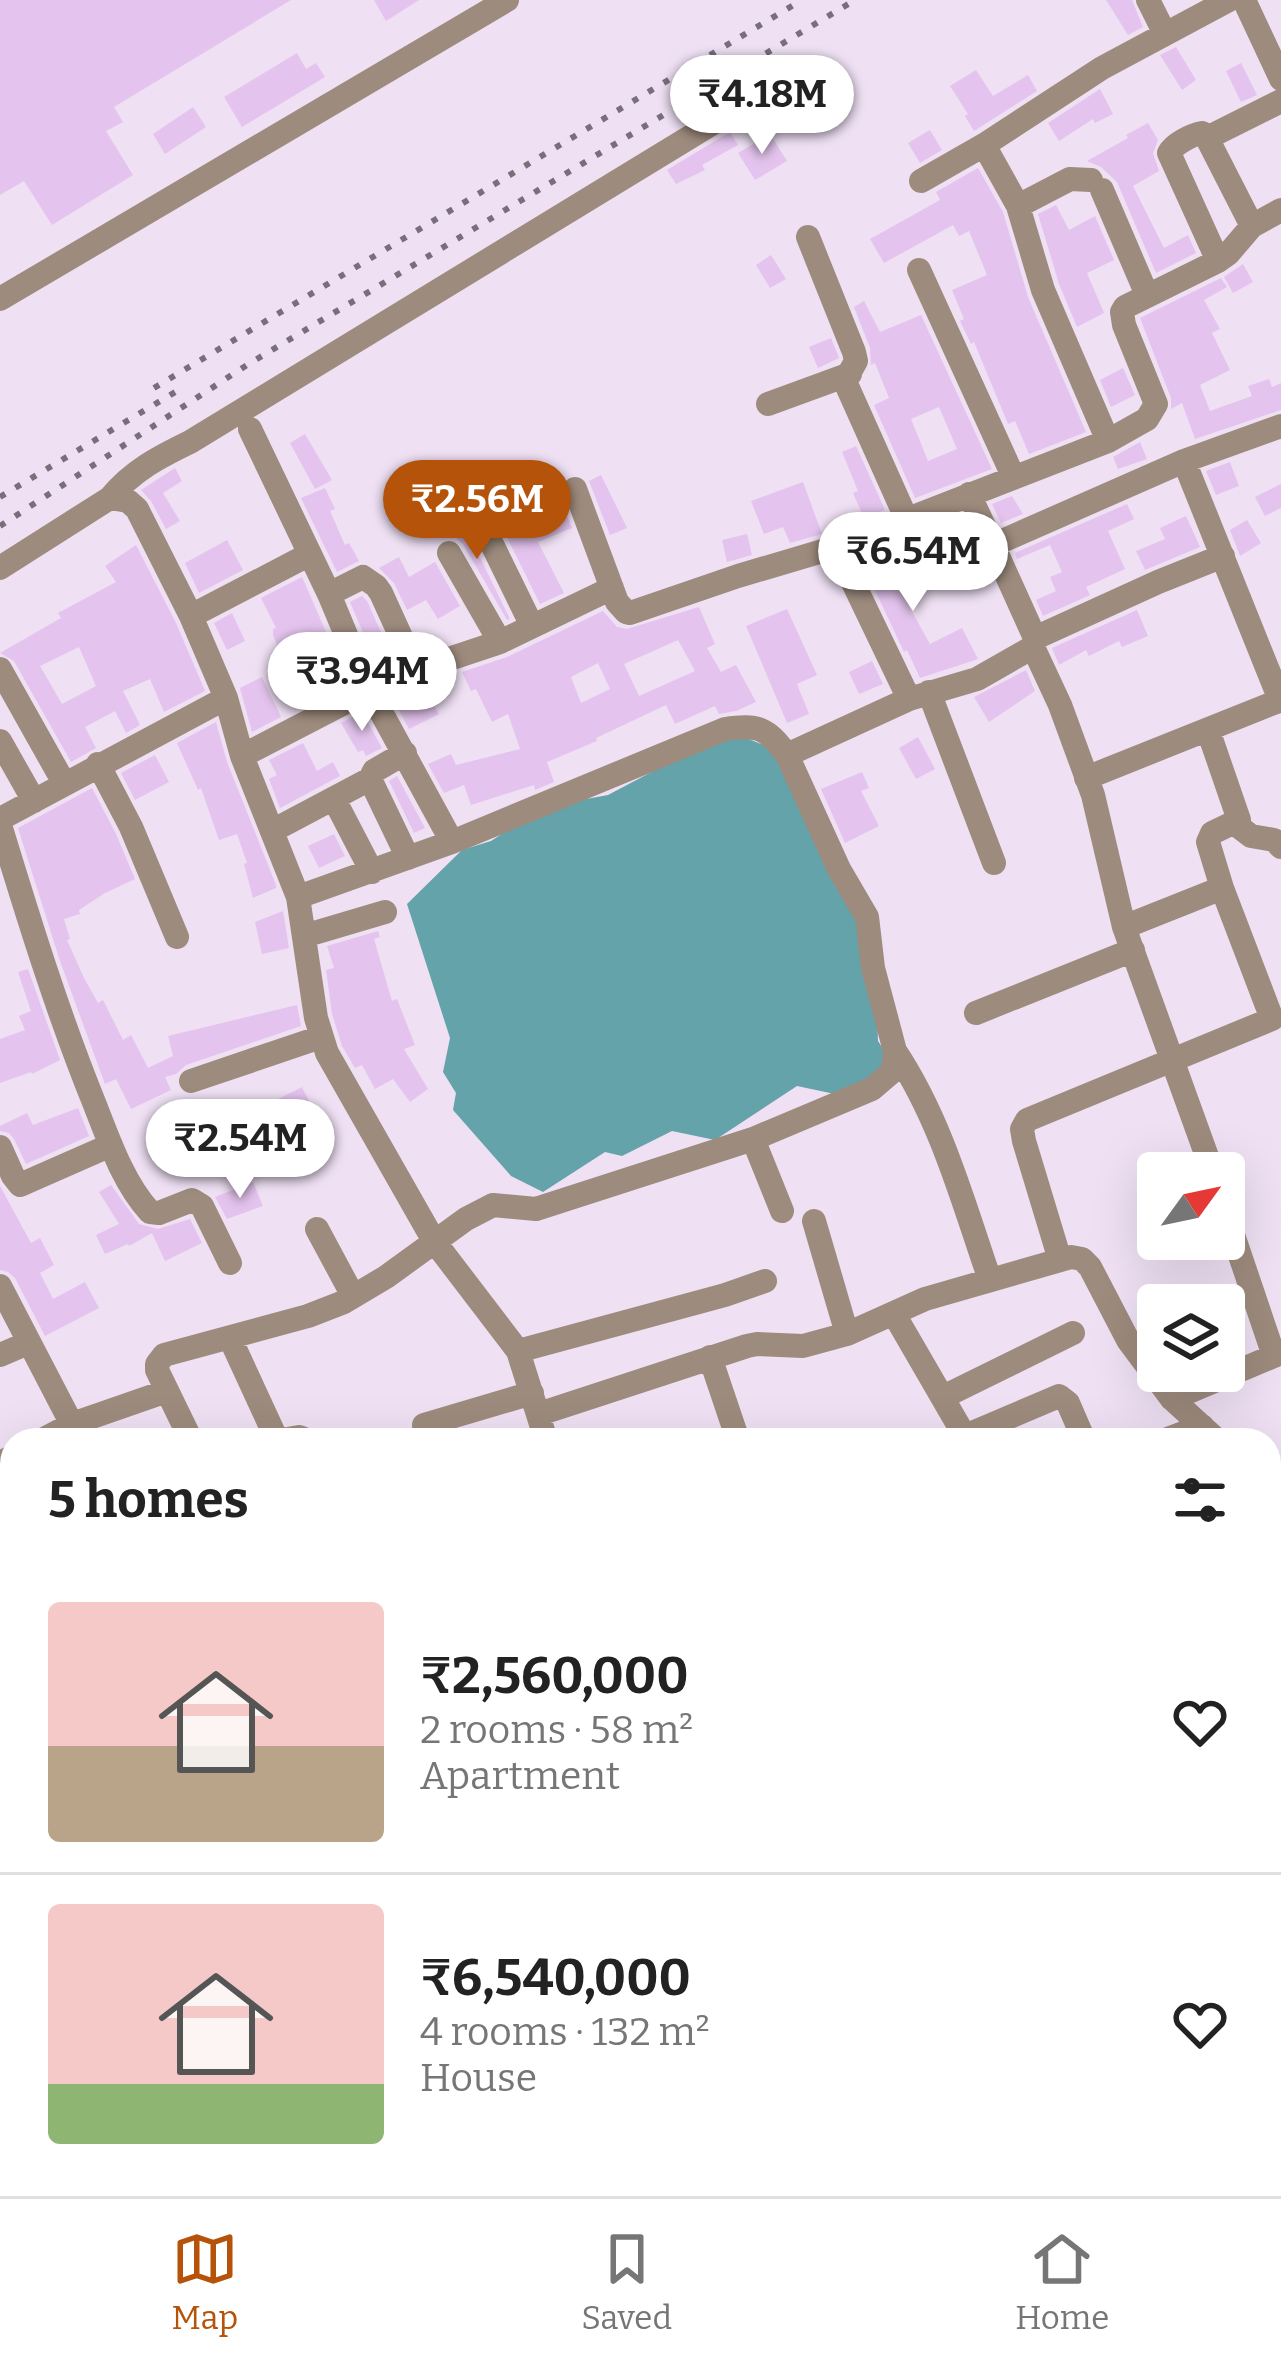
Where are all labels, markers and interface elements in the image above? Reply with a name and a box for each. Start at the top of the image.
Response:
pin: ₹4.18M [664,55,860,157]
text: ₹4.18M [697,71,827,117]
pin: ₹2.56M [379,460,575,562]
text: ₹2.56M [410,476,544,522]
pin: ₹6.54M [815,512,1011,614]
text: ₹6.54M [845,528,981,574]
pin: ₹3.94M [264,632,460,734]
text: ₹3.94M [295,648,429,694]
pin: ₹2.54M [142,1099,338,1201]
text: ₹2.54M [173,1115,307,1161]
north arrow [1137,1152,1245,1260]
map controls [1137,1152,1245,1392]
button: layers [1137,1284,1245,1392]
icon: filters [1167,1467,1233,1533]
text: 5 homes [48,1469,249,1531]
text: ₹2,560,000 [420,1645,689,1707]
icon: home [144,1650,288,1794]
icon: heart [1167,1689,1233,1755]
text: 2 rooms · 58 m² [420,1707,693,1753]
text: Apartment [420,1753,620,1799]
text: ₹6,540,000 [420,1947,691,2009]
icon: home [144,1952,288,2096]
icon: heart [1167,1991,1233,2057]
text: 4 rooms · 132 m² [420,2009,710,2055]
text: House [420,2055,537,2101]
tab: Map [172,2226,238,2338]
tab: Saved [581,2226,672,2338]
tab: Home [1015,2226,1109,2338]

